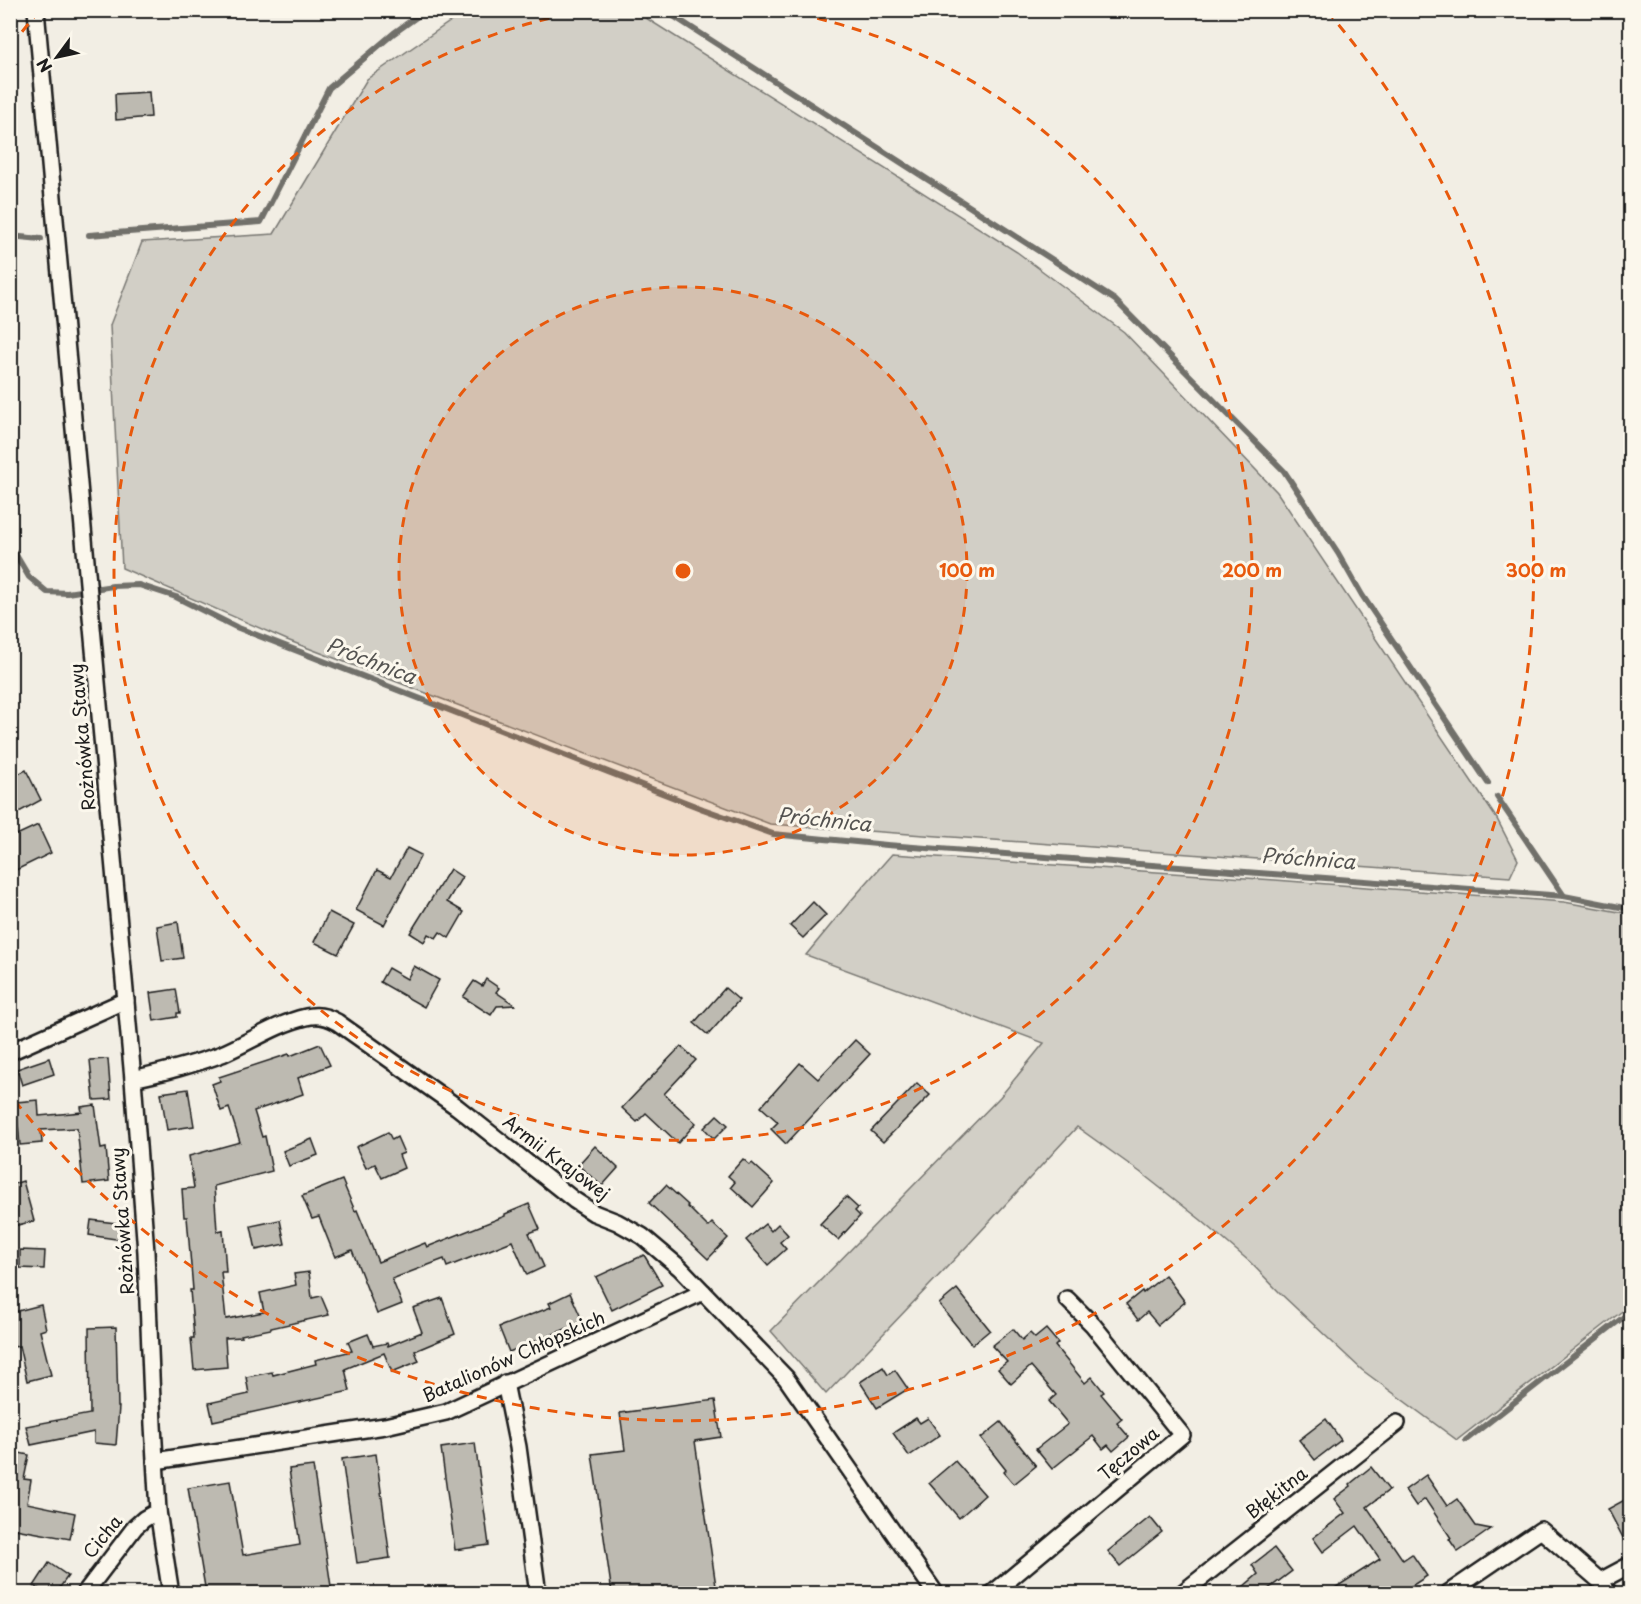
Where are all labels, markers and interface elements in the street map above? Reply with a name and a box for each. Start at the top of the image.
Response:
north arrow [27,27,87,87]
text: N [30,54,57,78]
text: 100 m [939,556,995,583]
text: 200 m [1222,556,1282,583]
text: 300 m [1506,556,1566,583]
centre of rings [673,561,693,581]
water label: Próchnica [322,629,422,692]
street label: Rożnówka Stawy [62,662,101,812]
water label: Próchnica [776,799,874,839]
water label: Próchnica [1260,840,1358,876]
street label: Armii Krajowej [498,1108,616,1206]
street label: Rożnówka Stawy [103,1146,140,1296]
street label: Batalionów Chłopskich [418,1303,609,1408]
street label: Tęczowa [1092,1419,1165,1486]
street label: Błękitna [1240,1459,1313,1524]
street label: Cicha [76,1508,128,1564]

